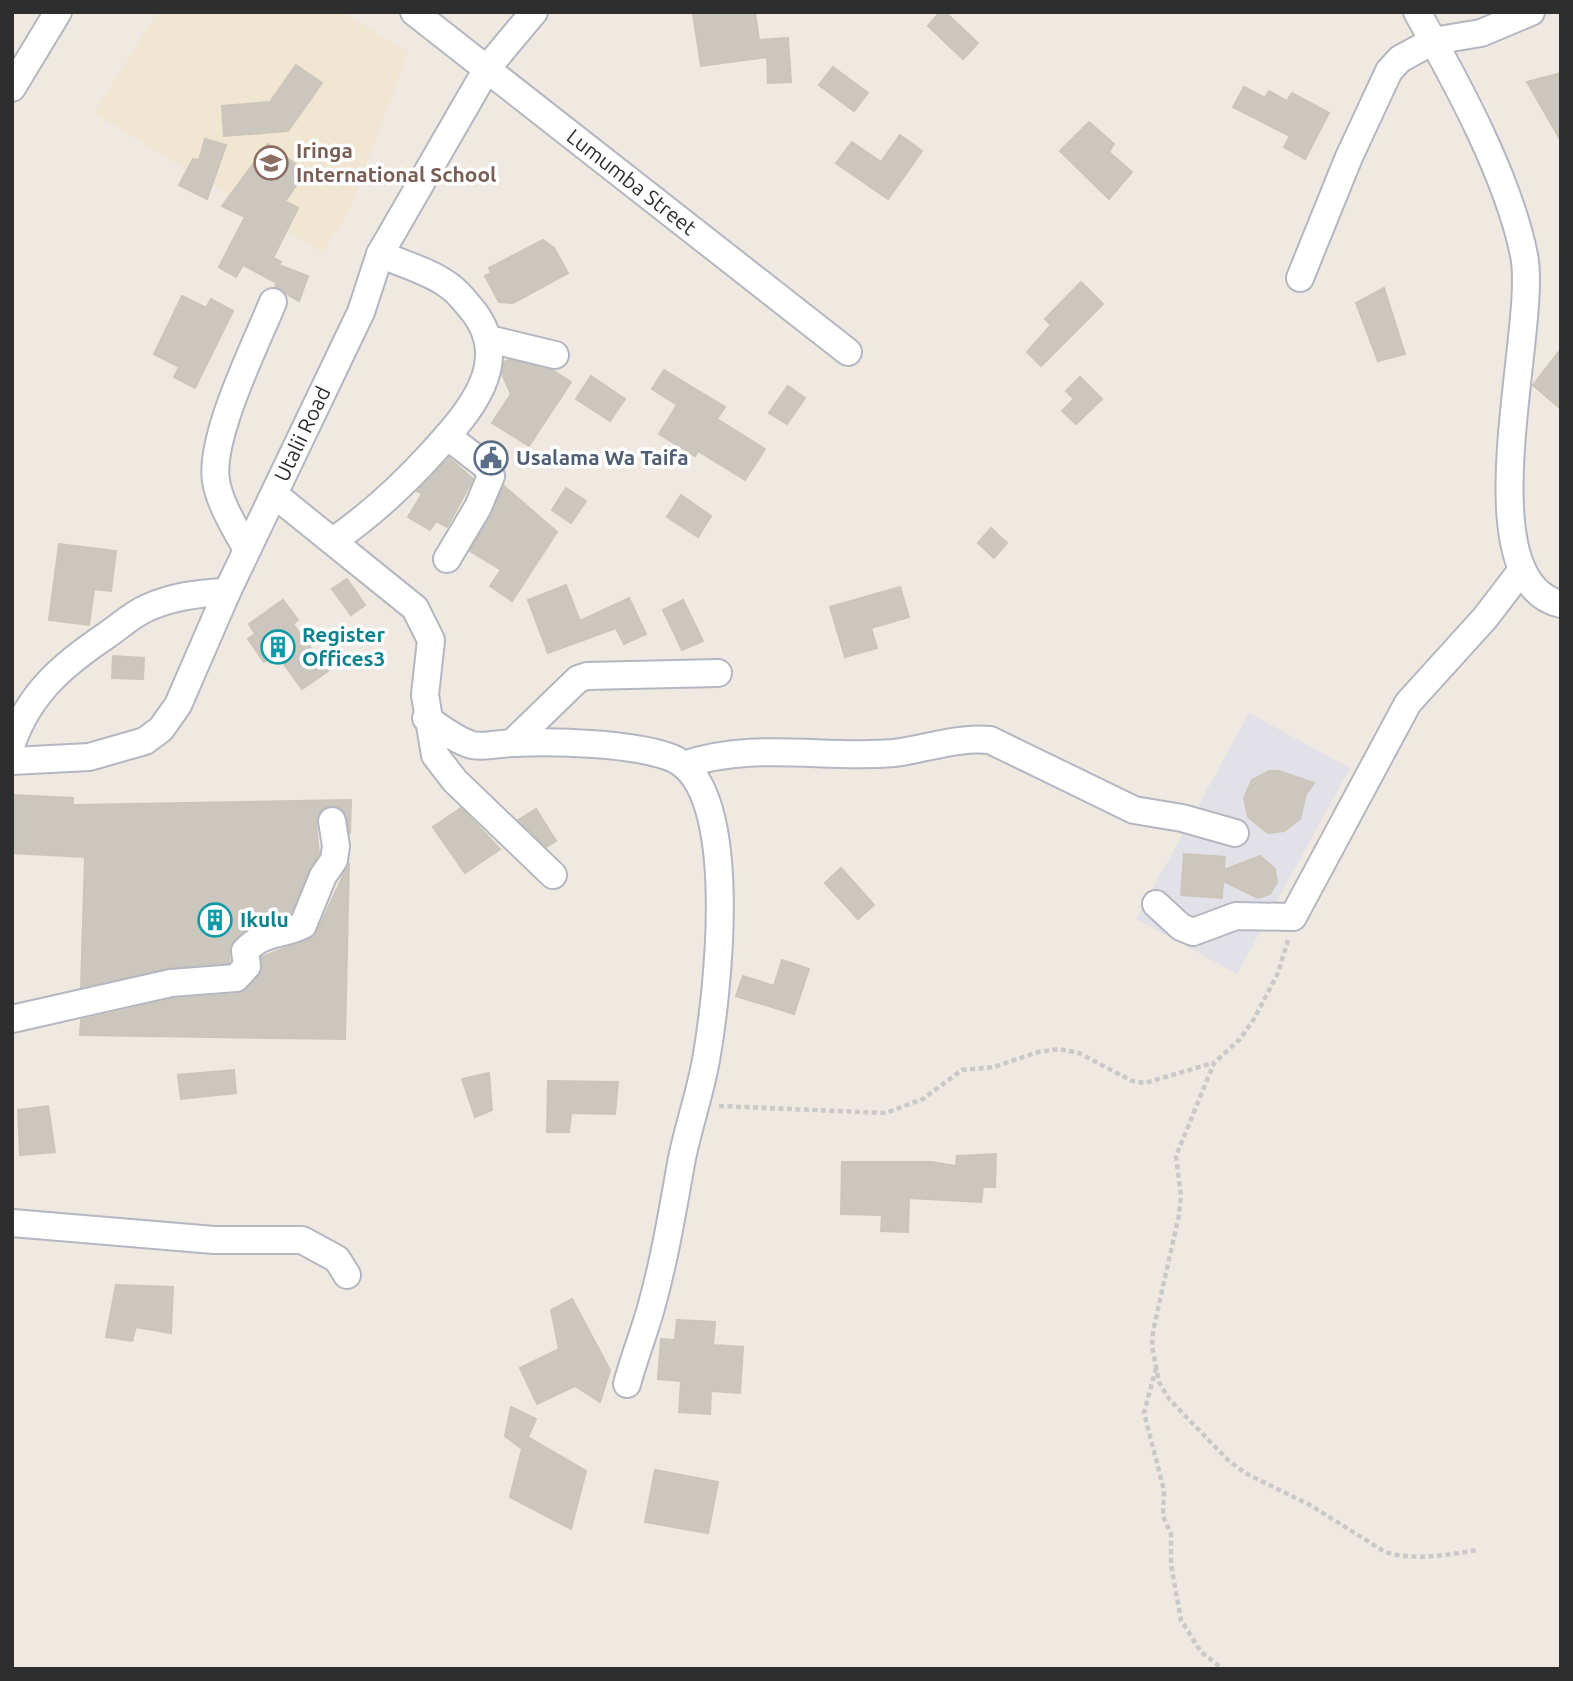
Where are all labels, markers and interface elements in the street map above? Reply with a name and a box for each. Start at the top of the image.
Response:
street label: Lumumba Street [562,123,701,239]
place label: Iringa International School [296,138,496,186]
school or university icon: Iringa International School [252,144,290,182]
street label: Utalii Road [269,382,335,485]
public building icon: Usalama Wa Taifa [472,439,510,477]
place label: Usalama Wa Taifa [516,445,689,469]
place label: Register Offices3 [302,622,385,670]
building icon: Register Offices3 [259,628,297,666]
building icon: Ikulu [196,901,234,939]
place label: Ikulu [240,907,289,931]

